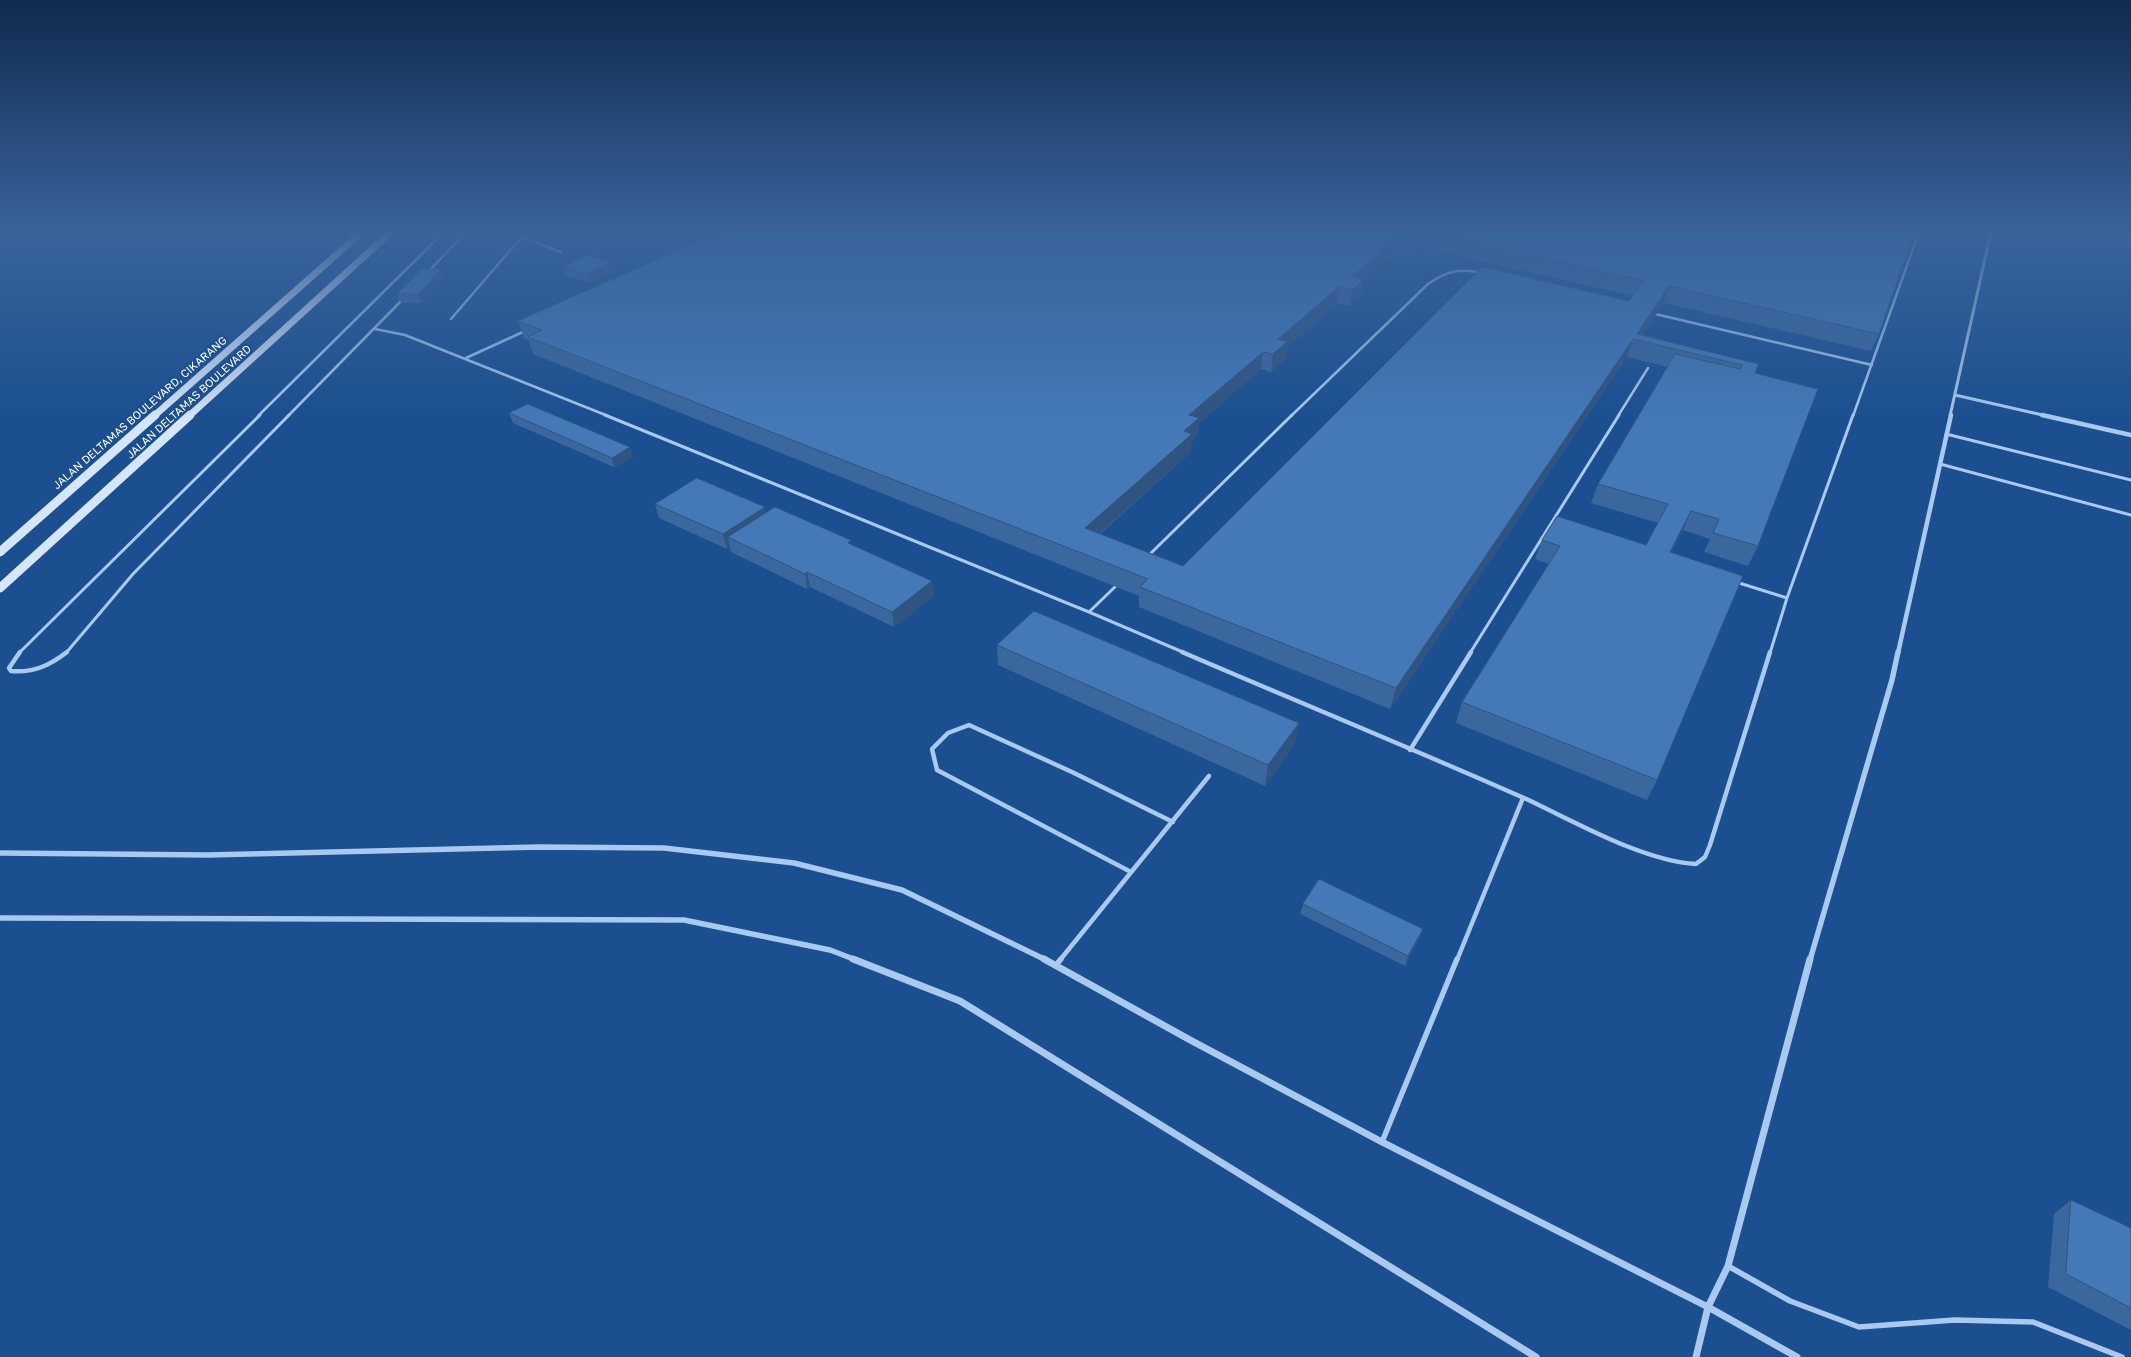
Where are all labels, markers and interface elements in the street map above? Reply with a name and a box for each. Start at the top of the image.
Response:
street label: JALAN DELTAMAS BOULEVARD, CIKARANG [50,334,230,492]
street label: JALAN DELTAMAS BOULEVARD [124,342,254,462]

